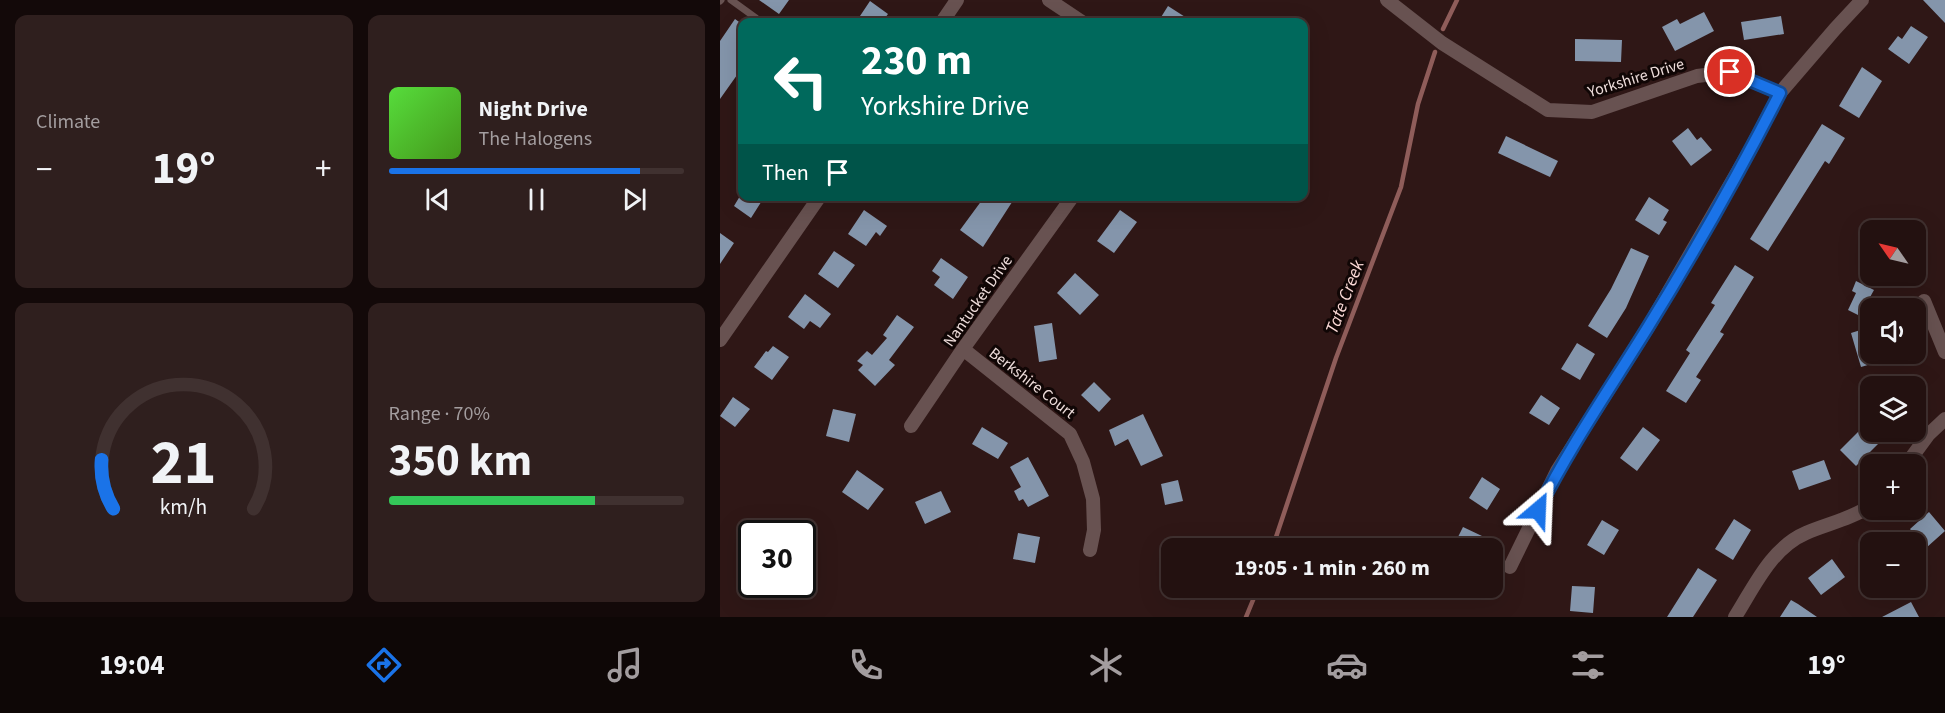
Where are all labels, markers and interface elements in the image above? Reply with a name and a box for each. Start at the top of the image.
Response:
text: 230 m [861,31,972,91]
icon: left [762,42,840,120]
pin [1704,46,1755,97]
street label: Yorkshire Drive [1584,53,1687,103]
icon: arrive [1713,55,1746,88]
text: Yorkshire Drive [861,87,1029,126]
text: Night Drive [479,93,588,125]
text: Climate [36,108,100,136]
text: The Halogens [479,125,592,153]
text: 19° [152,137,216,201]
text: − [36,146,52,193]
text: + [315,146,331,193]
icon: arrive [821,156,854,189]
text: Then [762,157,809,189]
icon: previous [421,183,454,216]
icon: pause [520,183,553,216]
icon: next [618,183,651,216]
north arrow [1860,220,1926,286]
map controls [1860,220,1926,598]
street label: Nantucket Drive [938,251,1018,351]
water label: Tate Creek [1320,256,1371,337]
button: sound [1860,298,1926,364]
street label: Berkshire Court [984,342,1080,424]
button: layers [1860,376,1926,442]
text: Range · 70% [389,400,490,428]
text: 21 [151,419,217,508]
text: 350 km [389,429,532,493]
button: + [1860,454,1926,520]
position arrow [1506,478,1570,542]
text: km/h [160,493,208,524]
speed limit sign: 30 [738,520,816,598]
button: − [1860,532,1926,598]
text: 19:05 · 1 min · 260 m [1234,552,1430,584]
icon: directions [363,644,405,686]
icon: music [604,644,646,686]
icon: phone [845,644,887,686]
icon: climate [1085,644,1127,686]
icon: car [1326,644,1368,686]
icon: filters [1567,644,1609,686]
text: 19:04 [99,646,164,685]
text: 19° [1807,646,1846,685]

